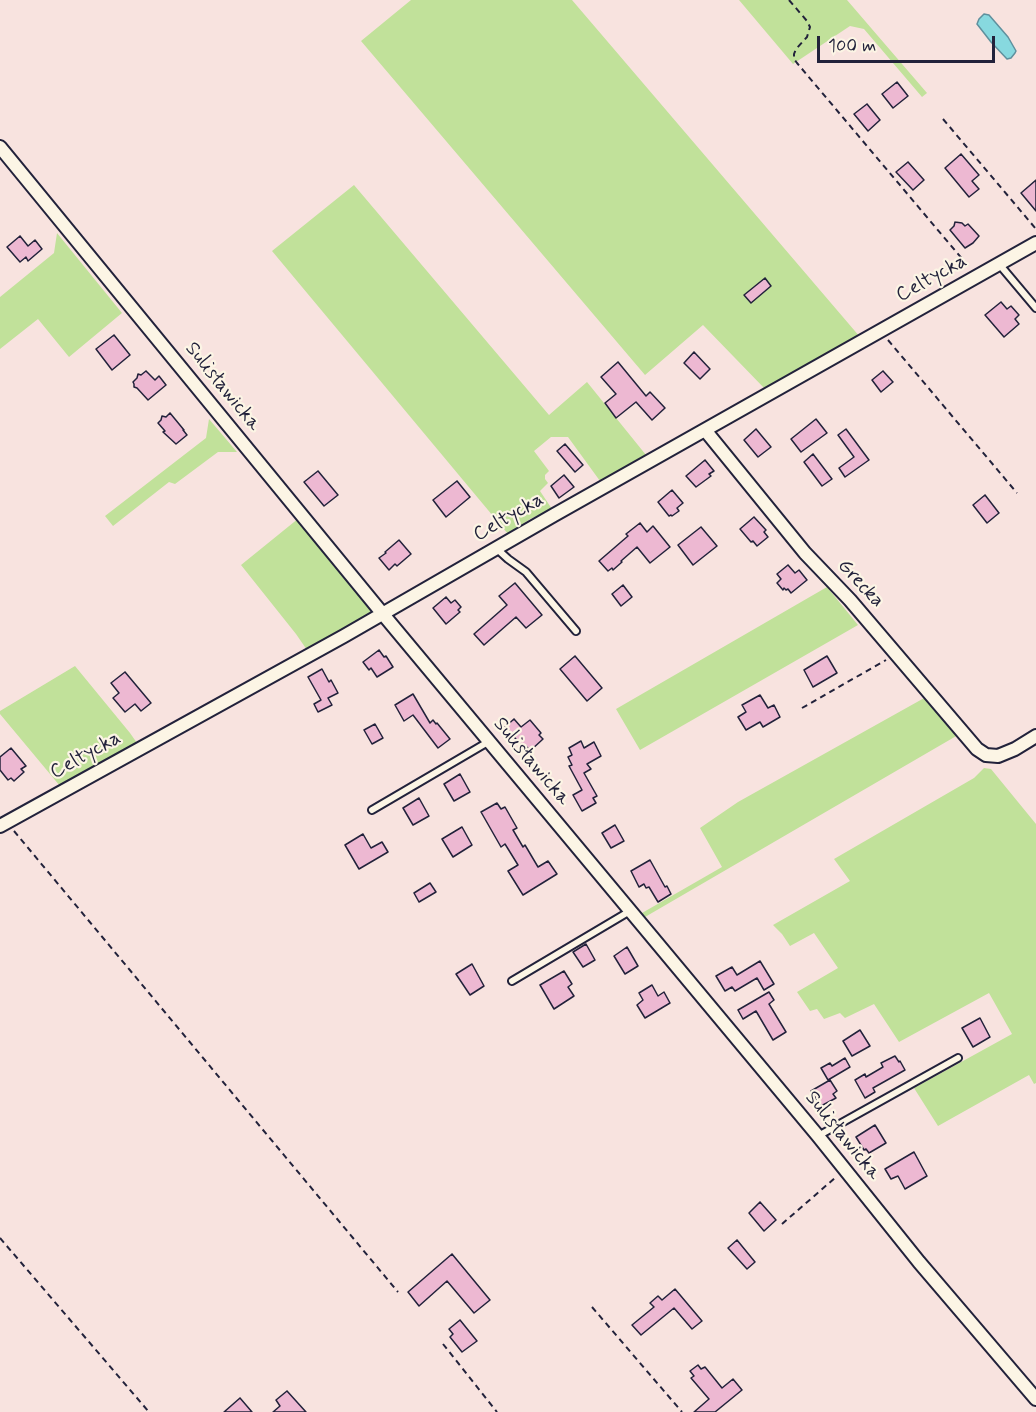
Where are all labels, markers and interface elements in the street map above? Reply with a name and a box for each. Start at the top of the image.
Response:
scale bar [820,24,998,62]
text: 100 m [828,34,876,58]
street label: Celtycka [892,250,972,308]
street label: Sulisławicka [179,338,265,436]
street label: Celtycka [470,488,548,548]
street label: Grecka [832,555,888,613]
street label: Sulisławicka [487,713,575,811]
street label: Celtycka [46,727,126,785]
street label: Sulisławicka [799,1087,885,1185]

